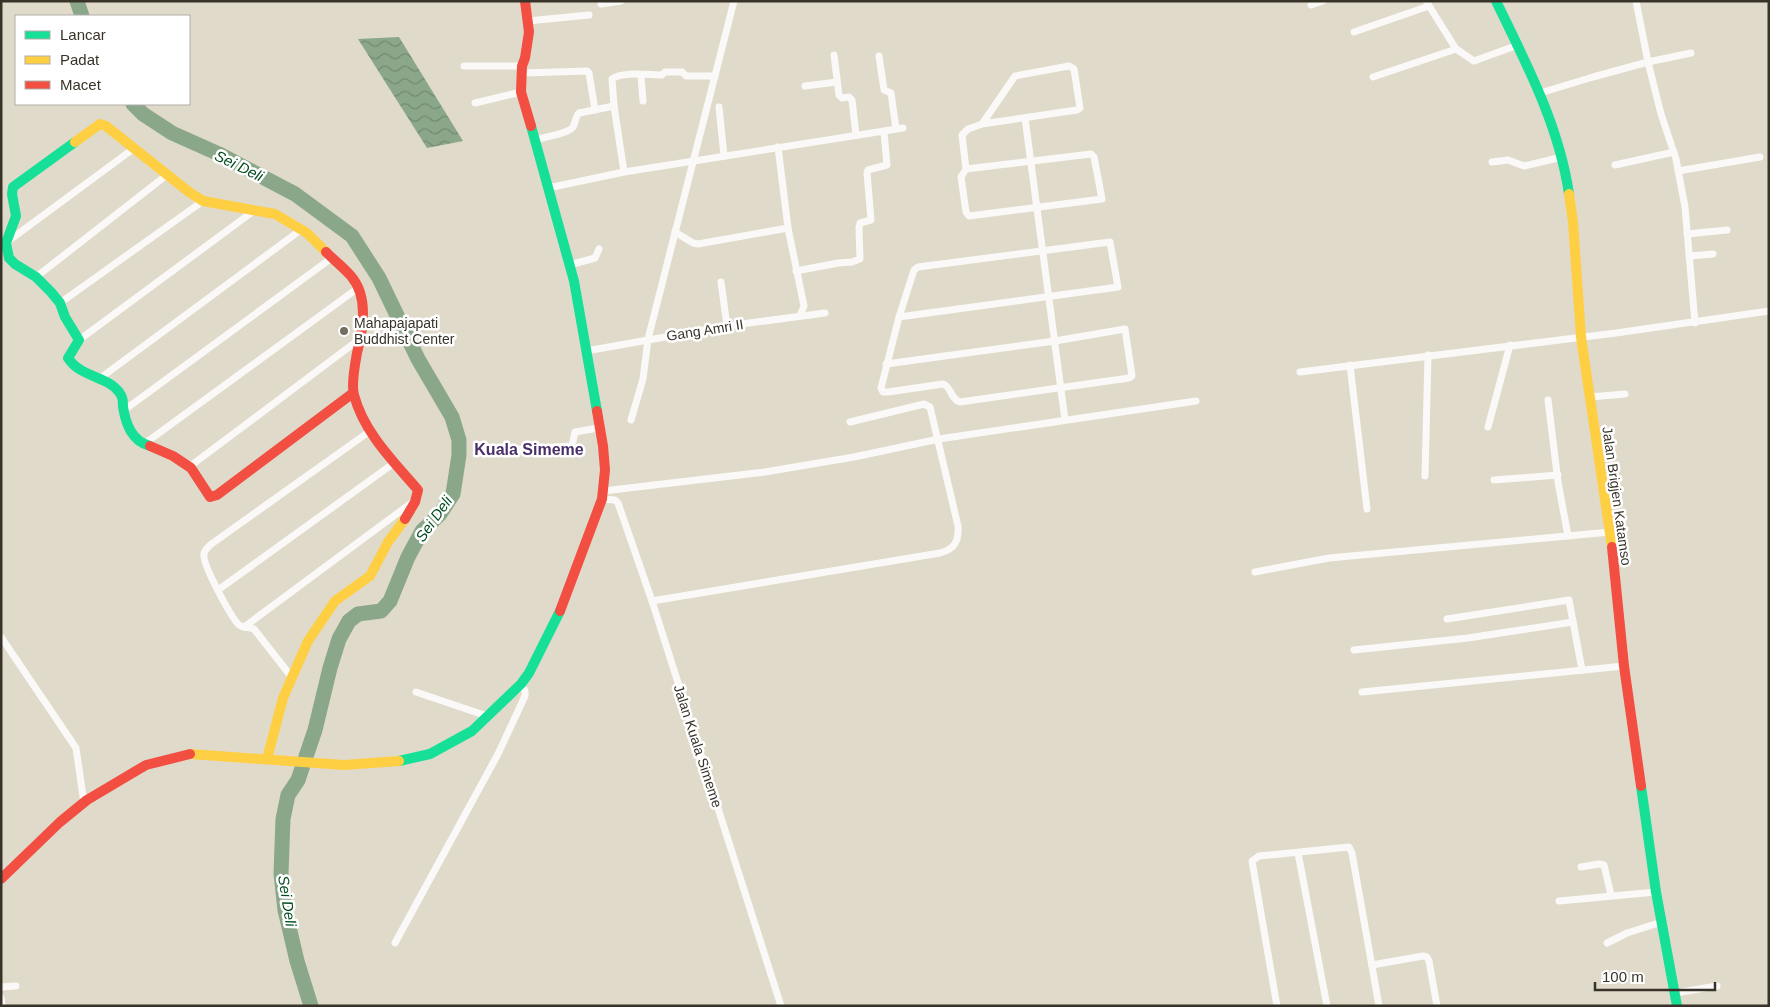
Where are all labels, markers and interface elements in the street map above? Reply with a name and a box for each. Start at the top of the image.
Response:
legend [15,15,190,105]
text: Lancar [60,26,106,43]
text: Padat [60,51,100,68]
text: Macet [60,76,102,93]
water label: Sei Deli [212,147,267,185]
place label: Mahapajapati Buddhist Center [354,315,455,347]
street label: Gang Amri II [665,316,745,344]
marker: Mahapajapati Buddhist Center [338,325,350,337]
street label: Jalan Brigjen Katamso [1599,426,1635,567]
district label: Kuala Simeme [474,441,584,458]
water label: Sei Deli [412,492,456,545]
street label: Jalan Kuala Simeme [671,682,726,810]
water label: Sei Deli [275,874,300,928]
scale bar [1595,960,1715,992]
text: 100 m [1602,968,1644,985]

